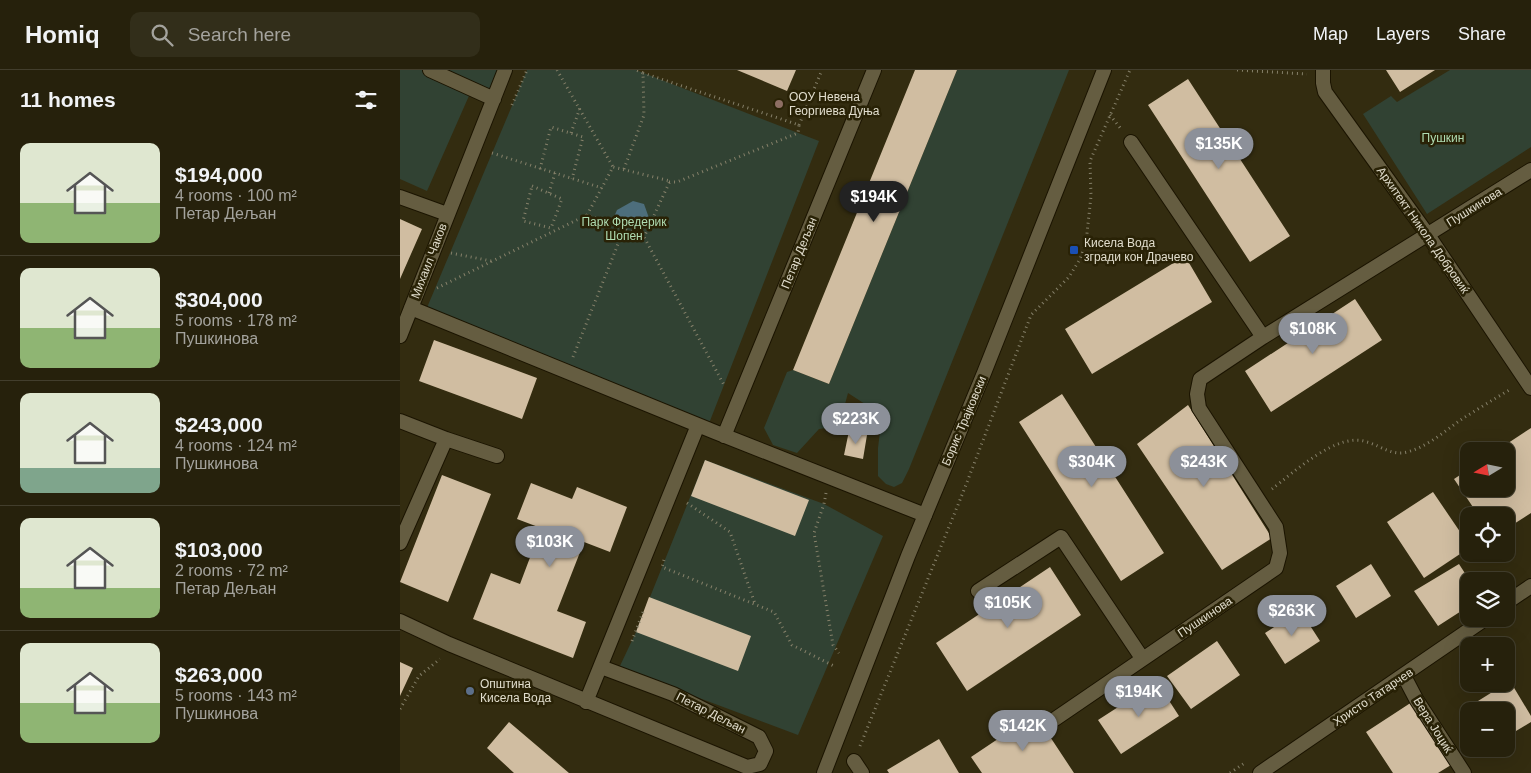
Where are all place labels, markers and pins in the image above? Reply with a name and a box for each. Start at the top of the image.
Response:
place label: ООУ Невена Георгиева Дуња [789,90,880,118]
marker: ООУ Невена Георгиева Дуња [773,98,785,110]
pin: $135K [1184,128,1254,170]
pin: $194K [839,180,909,223]
place label: Кисела Вода згради кон Драчево [1084,236,1194,264]
marker: Кисела Вода згради кон Драчево [1068,244,1080,256]
pin: $108K [1278,312,1348,355]
pin: $223K [821,402,891,445]
pin: $304K [1057,446,1127,488]
pin: $243K [1169,446,1239,488]
pin: $103K [515,526,585,568]
pin: $105K [973,586,1043,629]
pin: $263K [1257,594,1327,637]
pin: $194K [1104,676,1174,718]
place label: Општина Кисела Вода [480,677,551,705]
marker: Општина Кисела Вода [464,685,476,697]
pin: $142K [988,710,1058,752]

